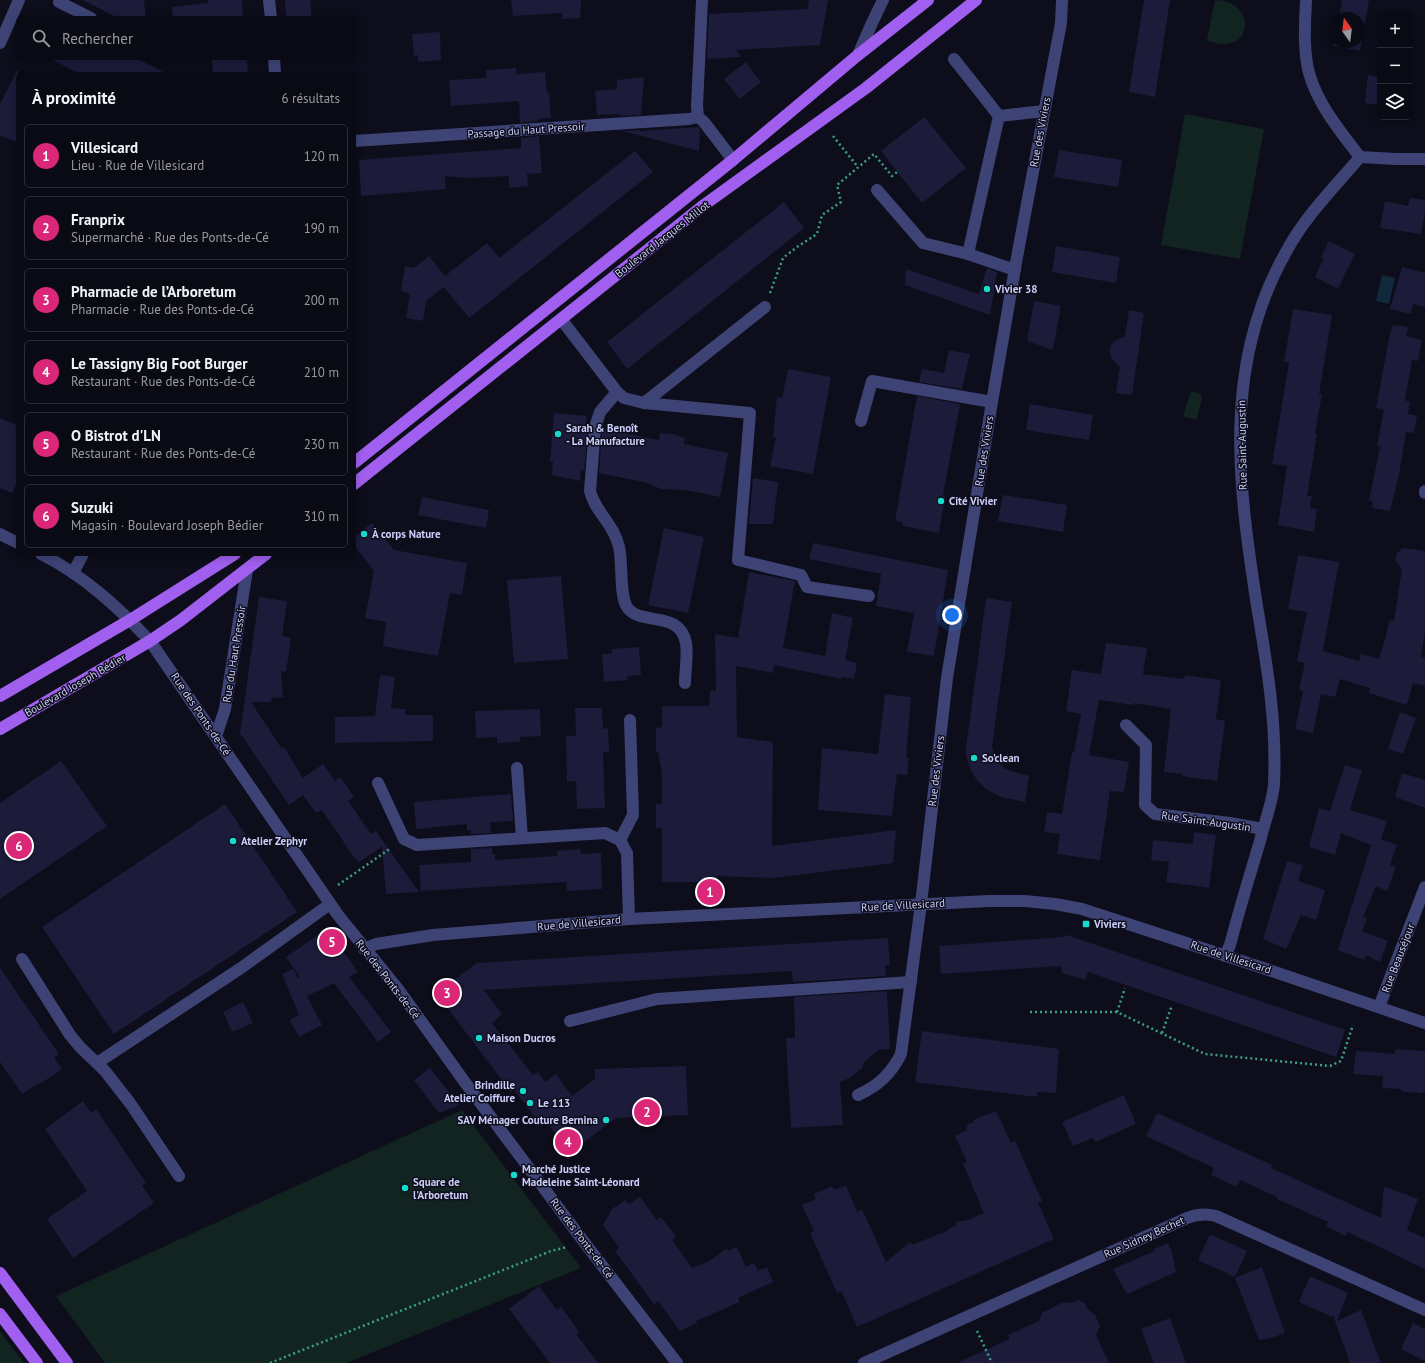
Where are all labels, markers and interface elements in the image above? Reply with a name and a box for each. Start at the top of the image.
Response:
north arrow [1329,12,1365,48]
map controls [1377,12,1413,120]
button: + [1377,12,1413,48]
search box [16,16,356,60]
icon: search [30,27,52,49]
text: Rechercher [62,29,133,48]
button: − [1377,48,1413,84]
button: layers [1377,84,1413,120]
text: À proximité [32,87,116,109]
text: 6 résultats [281,90,340,107]
street label: Rue des Viviers [1026,95,1054,168]
street label: Passage du Haut Pressoir [467,119,585,141]
text: Villesicard [71,138,138,157]
text: 1 [42,148,50,165]
text: 120 m [304,148,339,165]
text: Lieu · Rue de Villesicard [71,157,204,174]
street label: Boulevard Jacques Millot [612,198,712,280]
text: Franprix [71,210,125,229]
text: 2 [42,220,50,237]
text: 190 m [304,220,339,237]
text: Supermarché · Rue des Ponts-de-Cé [71,229,269,246]
text: Pharmacie de l’Arboretum [71,282,236,301]
place label: Vivier 38 [994,282,1038,296]
marker: Vivier 38 [982,284,992,294]
text: 3 [42,292,50,309]
text: 200 m [304,292,339,309]
text: Pharmacie · Rue des Ponts-de-Cé [71,301,254,318]
text: Le Tassigny Big Foot Burger [71,354,247,373]
text: 4 [42,364,50,381]
text: 210 m [304,364,339,381]
text: Restaurant · Rue des Ponts-de-Cé [71,373,255,390]
street label: Rue Saint-Augustin [1234,400,1250,490]
street label: Rue des Viviers [972,414,997,487]
place label: Sarah & Benoît - La Manufacture [566,421,645,448]
text: O Bistrot d'LN [71,426,161,445]
marker: Sarah & Benoît - La Manufacture [553,429,563,439]
text: 5 [42,436,50,453]
text: 230 m [304,436,339,453]
text: Restaurant · Rue des Ponts-de-Cé [71,445,255,462]
place label: Cité Vivier [949,494,997,508]
marker: Cité Vivier [936,496,946,506]
text: Suzuki [71,498,113,517]
text: 6 [42,508,50,525]
text: 310 m [304,508,339,525]
text: Magasin · Boulevard Joseph Bédier [71,517,263,534]
place label: À corps Nature [372,527,441,541]
marker: À corps Nature [359,529,369,539]
street label: Rue du Haut Pressoir [219,604,249,704]
your location [942,605,962,625]
street label: Boulevard Joseph Bédier [22,650,128,720]
street label: Rue des Ponts-de-Cé [168,670,234,758]
street label: Rue des Viviers [925,735,947,807]
place label: So'clean [982,751,1020,765]
marker: So'clean [969,753,979,763]
street label: Rue Saint-Augustin [1160,808,1252,834]
pin: 6 [6,831,32,861]
place label: Atelier Zephyr [241,834,307,848]
marker: Atelier Zephyr [228,836,238,846]
pin: 1 [697,877,723,907]
street label: Rue de Villesicard [861,896,945,914]
street label: Rue de Villesicard [537,912,621,934]
place label: Viviers [1093,917,1126,931]
marker: Viviers [1081,919,1091,929]
street label: Rue Beauséjour [1378,921,1418,995]
pin: 5 [319,927,345,957]
street label: Rue des Ponts-de-Cé [353,937,424,1022]
street label: Rue de Villesicard [1189,937,1273,977]
pin: 3 [434,978,460,1008]
place label: Maison Ducros [487,1031,556,1045]
marker: Maison Ducros [474,1033,484,1043]
place label: Brindille Atelier Coiffure [444,1078,515,1105]
marker: Brindille Atelier Coiffure [518,1086,528,1096]
place label: Le 113 [538,1096,570,1110]
pin: 2 [634,1097,660,1127]
marker: Le 113 [525,1098,535,1108]
place label: SAV Ménager Couture Bernina [457,1113,598,1127]
marker: SAV Ménager Couture Bernina [601,1115,611,1125]
pin: 4 [555,1127,581,1157]
place label: Marché Justice Madeleine Saint-Léonard [522,1162,640,1189]
marker: Marché Justice Madeleine Saint-Léonard [509,1170,519,1180]
place label: Square de l'Arboretum [413,1175,468,1202]
marker: Square de l'Arboretum [400,1183,410,1193]
street label: Rue des Ponts-de-Cé [547,1195,617,1281]
street label: Rue Sidney Bechet [1101,1213,1187,1261]

